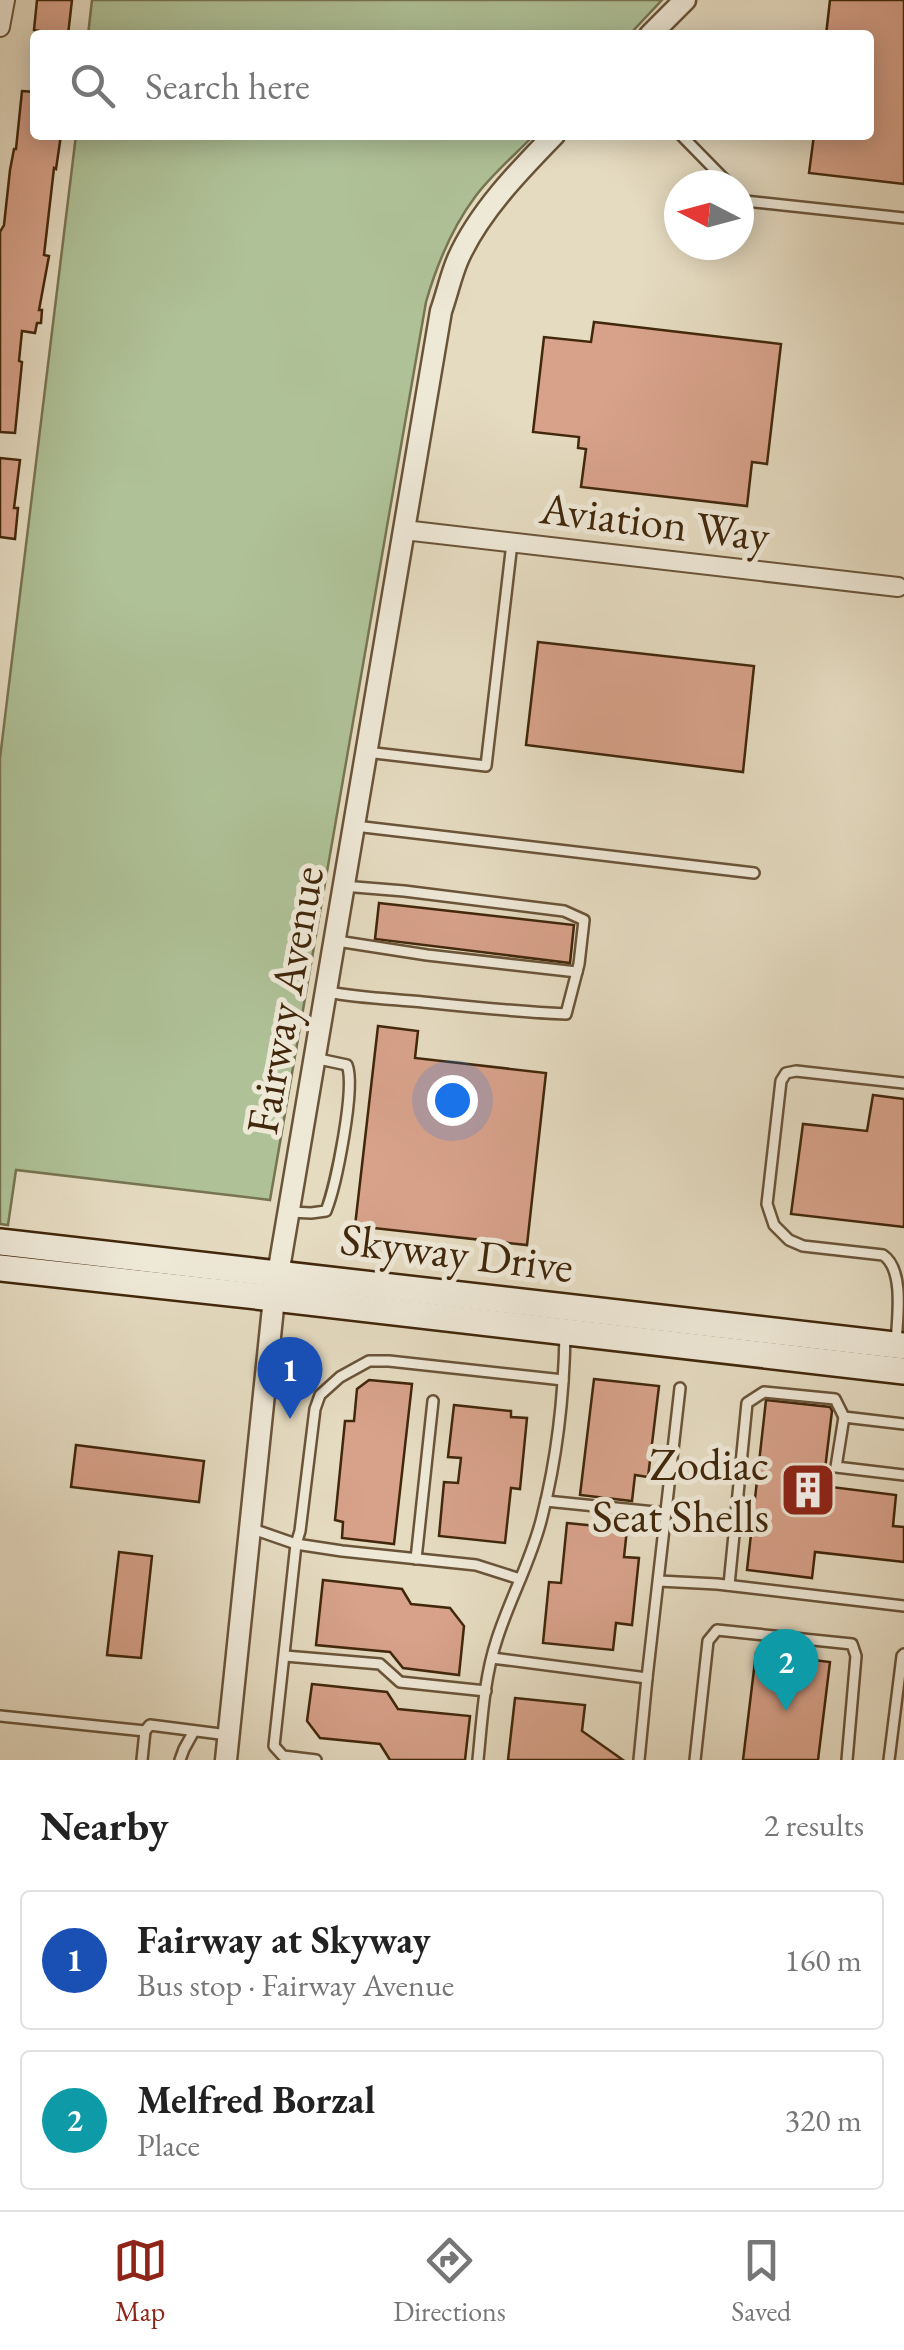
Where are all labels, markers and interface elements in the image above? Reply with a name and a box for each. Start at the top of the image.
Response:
search box [30,30,874,140]
icon: search [65,58,120,113]
text: Search here [145,61,310,110]
north arrow [664,170,754,260]
street label: Aviation Way [536,478,773,564]
street label: Fairway Avenue [232,861,336,1139]
your location [427,1075,478,1126]
street label: Skyway Drive [337,1209,577,1295]
pin: 1 [258,1336,322,1419]
place label: Zodiac Seat Shells [592,1435,769,1545]
building icon: Zodiac Seat Shells [778,1460,838,1520]
pin: 2 [754,1628,818,1711]
text: Nearby [40,1798,169,1853]
text: 2 results [764,1804,864,1846]
text: Fairway at Skyway [137,1915,430,1964]
text: 1 [66,1939,83,1981]
text: 160 m [785,1939,862,1981]
text: Bus stop · Fairway Avenue [137,1964,454,2006]
text: Melfred Borzal [137,2075,375,2124]
text: 2 [66,2099,83,2141]
text: 320 m [785,2099,862,2141]
text: Place [137,2124,200,2166]
tab: Map [113,2233,168,2329]
tab: Directions [393,2233,506,2329]
tab: Saved [731,2233,791,2329]

